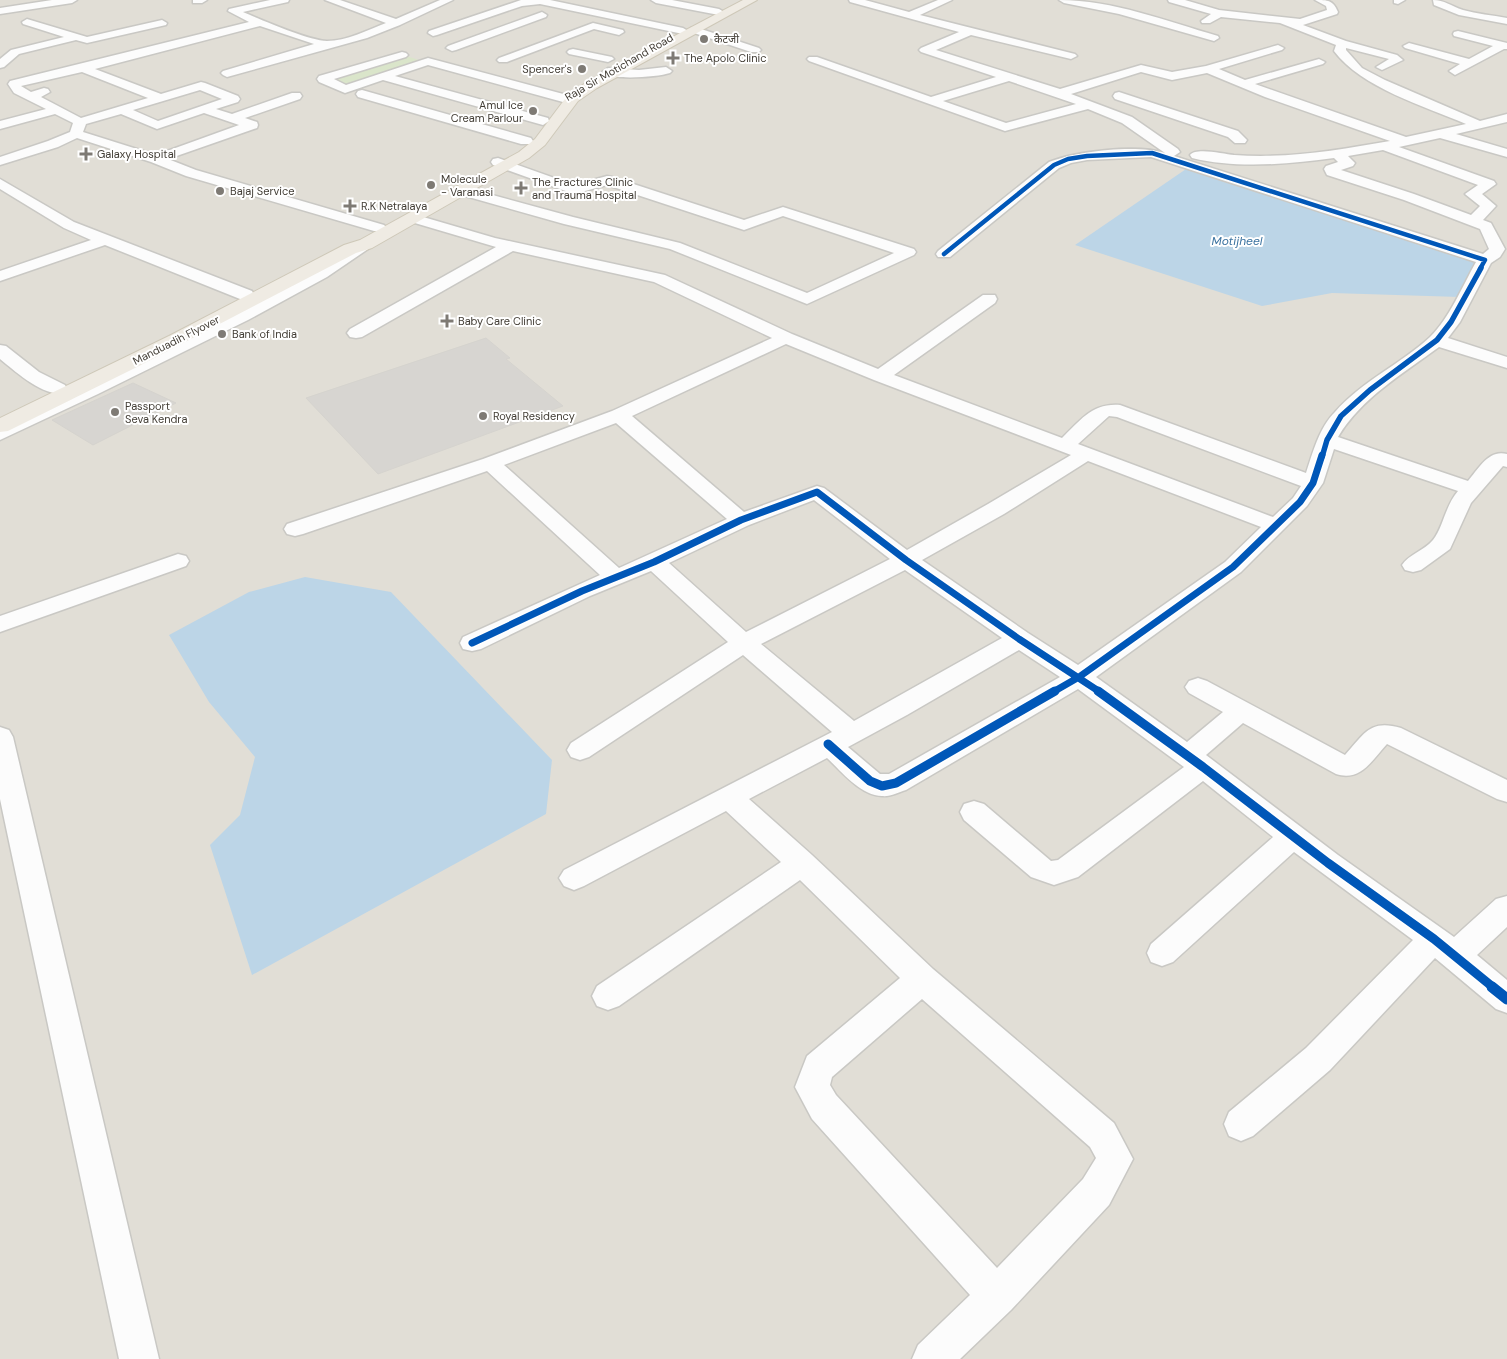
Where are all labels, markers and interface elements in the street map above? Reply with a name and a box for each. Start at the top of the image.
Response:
street label: Raja Sir Motichand Road [562,30,676,104]
place label: कैटजी [714,32,739,46]
marker: कैटजी [698,33,710,45]
marker: The Apolo Clinic [666,51,680,65]
place label: The Apolo Clinic [684,51,767,65]
place label: Spencer's [522,62,572,76]
marker: Spencer's [576,63,588,75]
place label: Amul Ice Cream Parlour [451,98,523,125]
marker: Amul Ice Cream Parlour [527,105,539,117]
marker: Galaxy Hospital [79,147,93,161]
place label: Galaxy Hospital [97,147,176,161]
place label: Molecule - Varanasi [441,172,493,199]
place label: The Fractures Clinic and Trauma Hospital [532,175,637,202]
marker: Molecule - Varanasi [425,179,437,191]
marker: The Fractures Clinic and Trauma Hospital [514,181,528,195]
place label: Bajaj Service [230,184,295,198]
marker: Bajaj Service [214,185,226,197]
marker: R.K Netralaya [343,199,357,213]
place label: R.K Netralaya [361,199,427,213]
water label: Motijheel [1212,233,1263,249]
street label: Manduadih Flyover [130,312,222,368]
marker: Baby Care Clinic [440,314,454,328]
place label: Baby Care Clinic [458,314,541,328]
place label: Bank of India [232,327,297,341]
marker: Bank of India [216,328,228,340]
place label: Passport Seva Kendra [125,399,187,426]
marker: Passport Seva Kendra [109,406,121,418]
place label: Royal Residency [493,409,575,423]
marker: Royal Residency [477,410,489,422]

